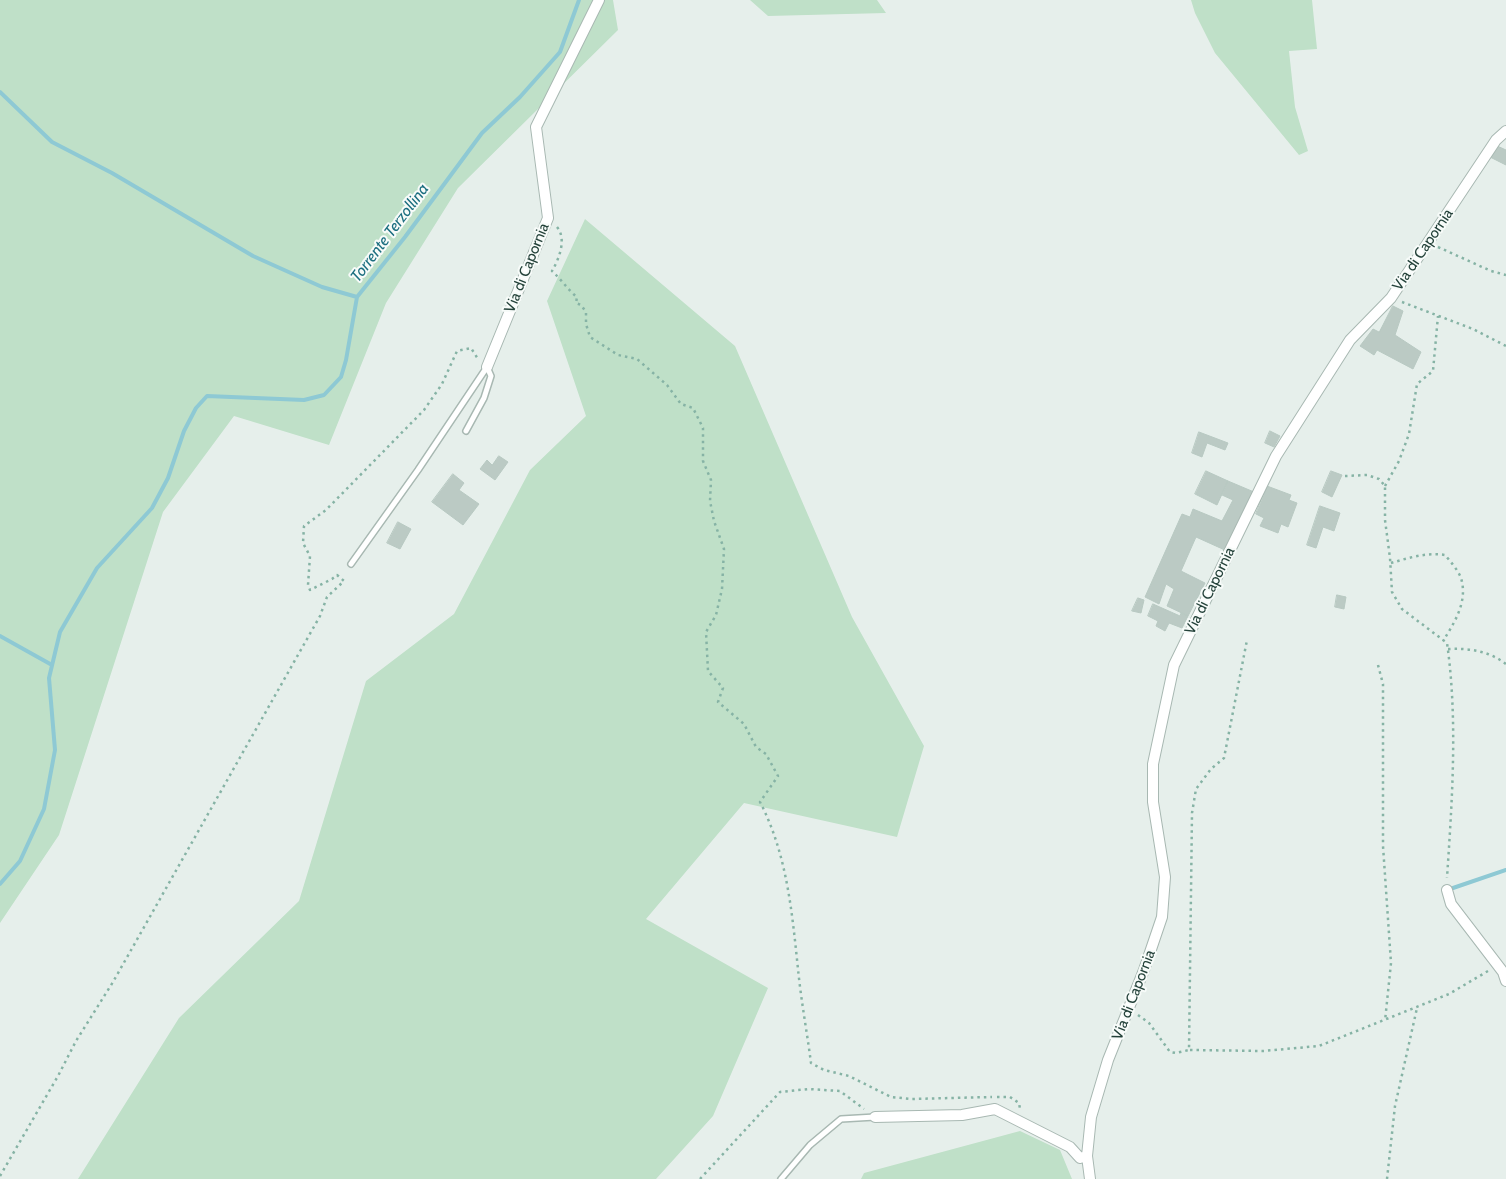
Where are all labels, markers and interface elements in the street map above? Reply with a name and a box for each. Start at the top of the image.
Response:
water label: Torrente Terzollina [347,180,433,286]
street label: Via di Capornia [1389,206,1457,294]
street label: Via di Capornia [501,221,553,315]
street label: Via di Capornia [1181,544,1239,638]
street label: Via di Capornia [1109,947,1159,1043]

